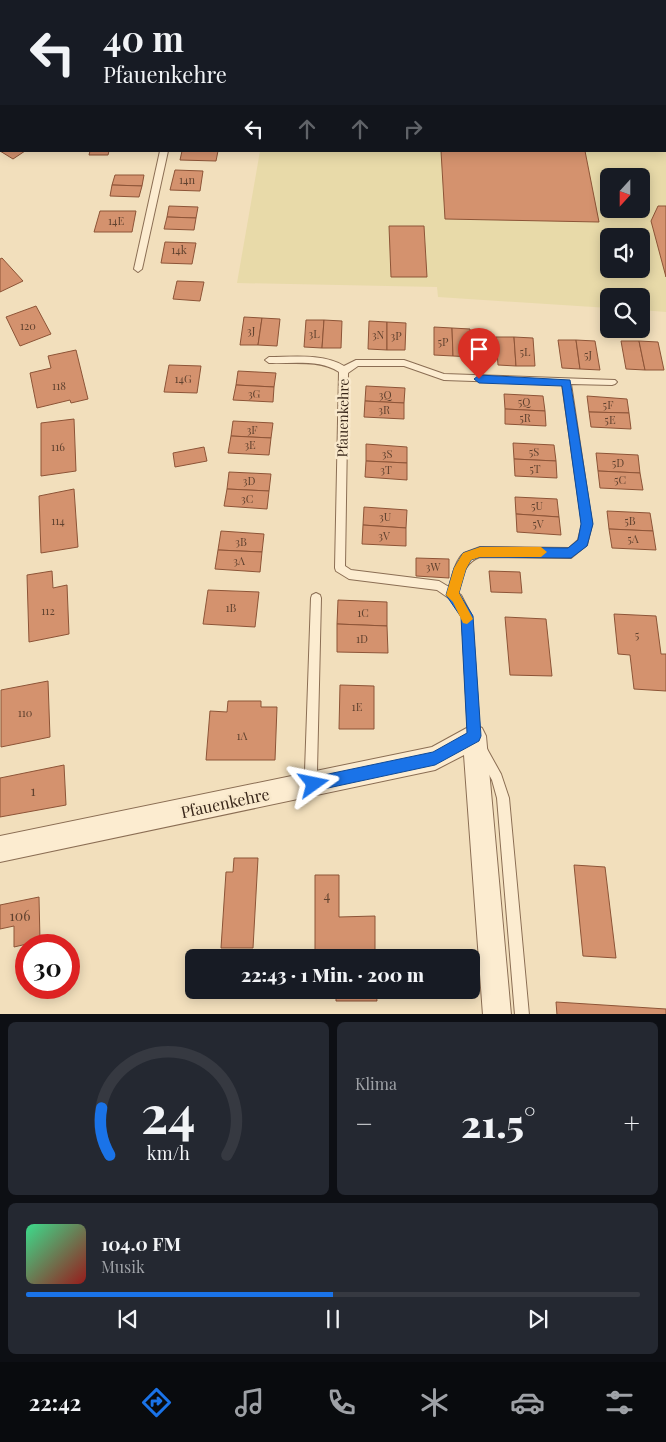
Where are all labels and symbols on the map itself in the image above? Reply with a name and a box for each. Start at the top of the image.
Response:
north arrow [600,168,650,218]
house number: 14n [179,172,195,187]
house number: 14E [108,213,124,228]
house number: 14k [171,242,187,257]
house number: 120 [20,318,36,333]
house number: 3J [247,323,256,338]
house number: 3L [308,326,320,341]
house number: 3N [372,327,385,342]
house number: 3P [390,328,402,343]
pin [458,328,500,379]
house number: 5P [438,334,449,349]
house number: 5L [519,344,531,359]
house number: 5J [584,347,592,362]
house number: 14G [174,371,192,386]
house number: 118 [52,378,66,393]
street label: Pfauenkehre [332,378,353,458]
house number: 3G [248,386,261,401]
house number: 3Q [378,387,392,402]
house number: 5Q [518,394,531,409]
house number: 5F [603,397,613,412]
house number: 3R [378,402,391,417]
house number: 5R [519,410,532,425]
house number: 5E [604,412,616,427]
house number: 3F [246,422,258,437]
house number: 3E [244,437,256,452]
house number: 116 [51,439,65,454]
house number: 5S [529,444,539,459]
house number: 3S [382,446,393,461]
house number: 5D [612,455,624,470]
house number: 5T [529,461,541,476]
house number: 3T [380,462,392,477]
house number: 5C [614,472,626,487]
house number: 3D [243,473,256,488]
house number: 3C [241,491,253,506]
house number: 5U [531,498,544,513]
house number: 3U [379,509,392,524]
house number: 114 [51,513,65,528]
house number: 5B [624,513,636,528]
house number: 5V [532,516,544,531]
house number: 3V [378,528,390,543]
house number: 5A [627,531,639,546]
house number: 3B [235,534,247,549]
house number: 3A [233,553,245,568]
house number: 3W [426,559,441,574]
house number: 1B [226,600,237,615]
house number: 112 [41,603,55,618]
house number: 1C [357,605,369,620]
house number: 5 [635,627,640,642]
house number: 1D [356,631,368,646]
house number: 1E [352,699,363,714]
house number: 110 [18,705,33,720]
house number: 1A [237,728,248,743]
position arrow [287,757,339,809]
house number: 1 [30,781,36,800]
street label: Pfauenkehre [179,783,271,822]
house number: 4 [324,886,331,905]
house number: 106 [10,906,30,925]
speed limit sign: 30 [15,934,80,999]

